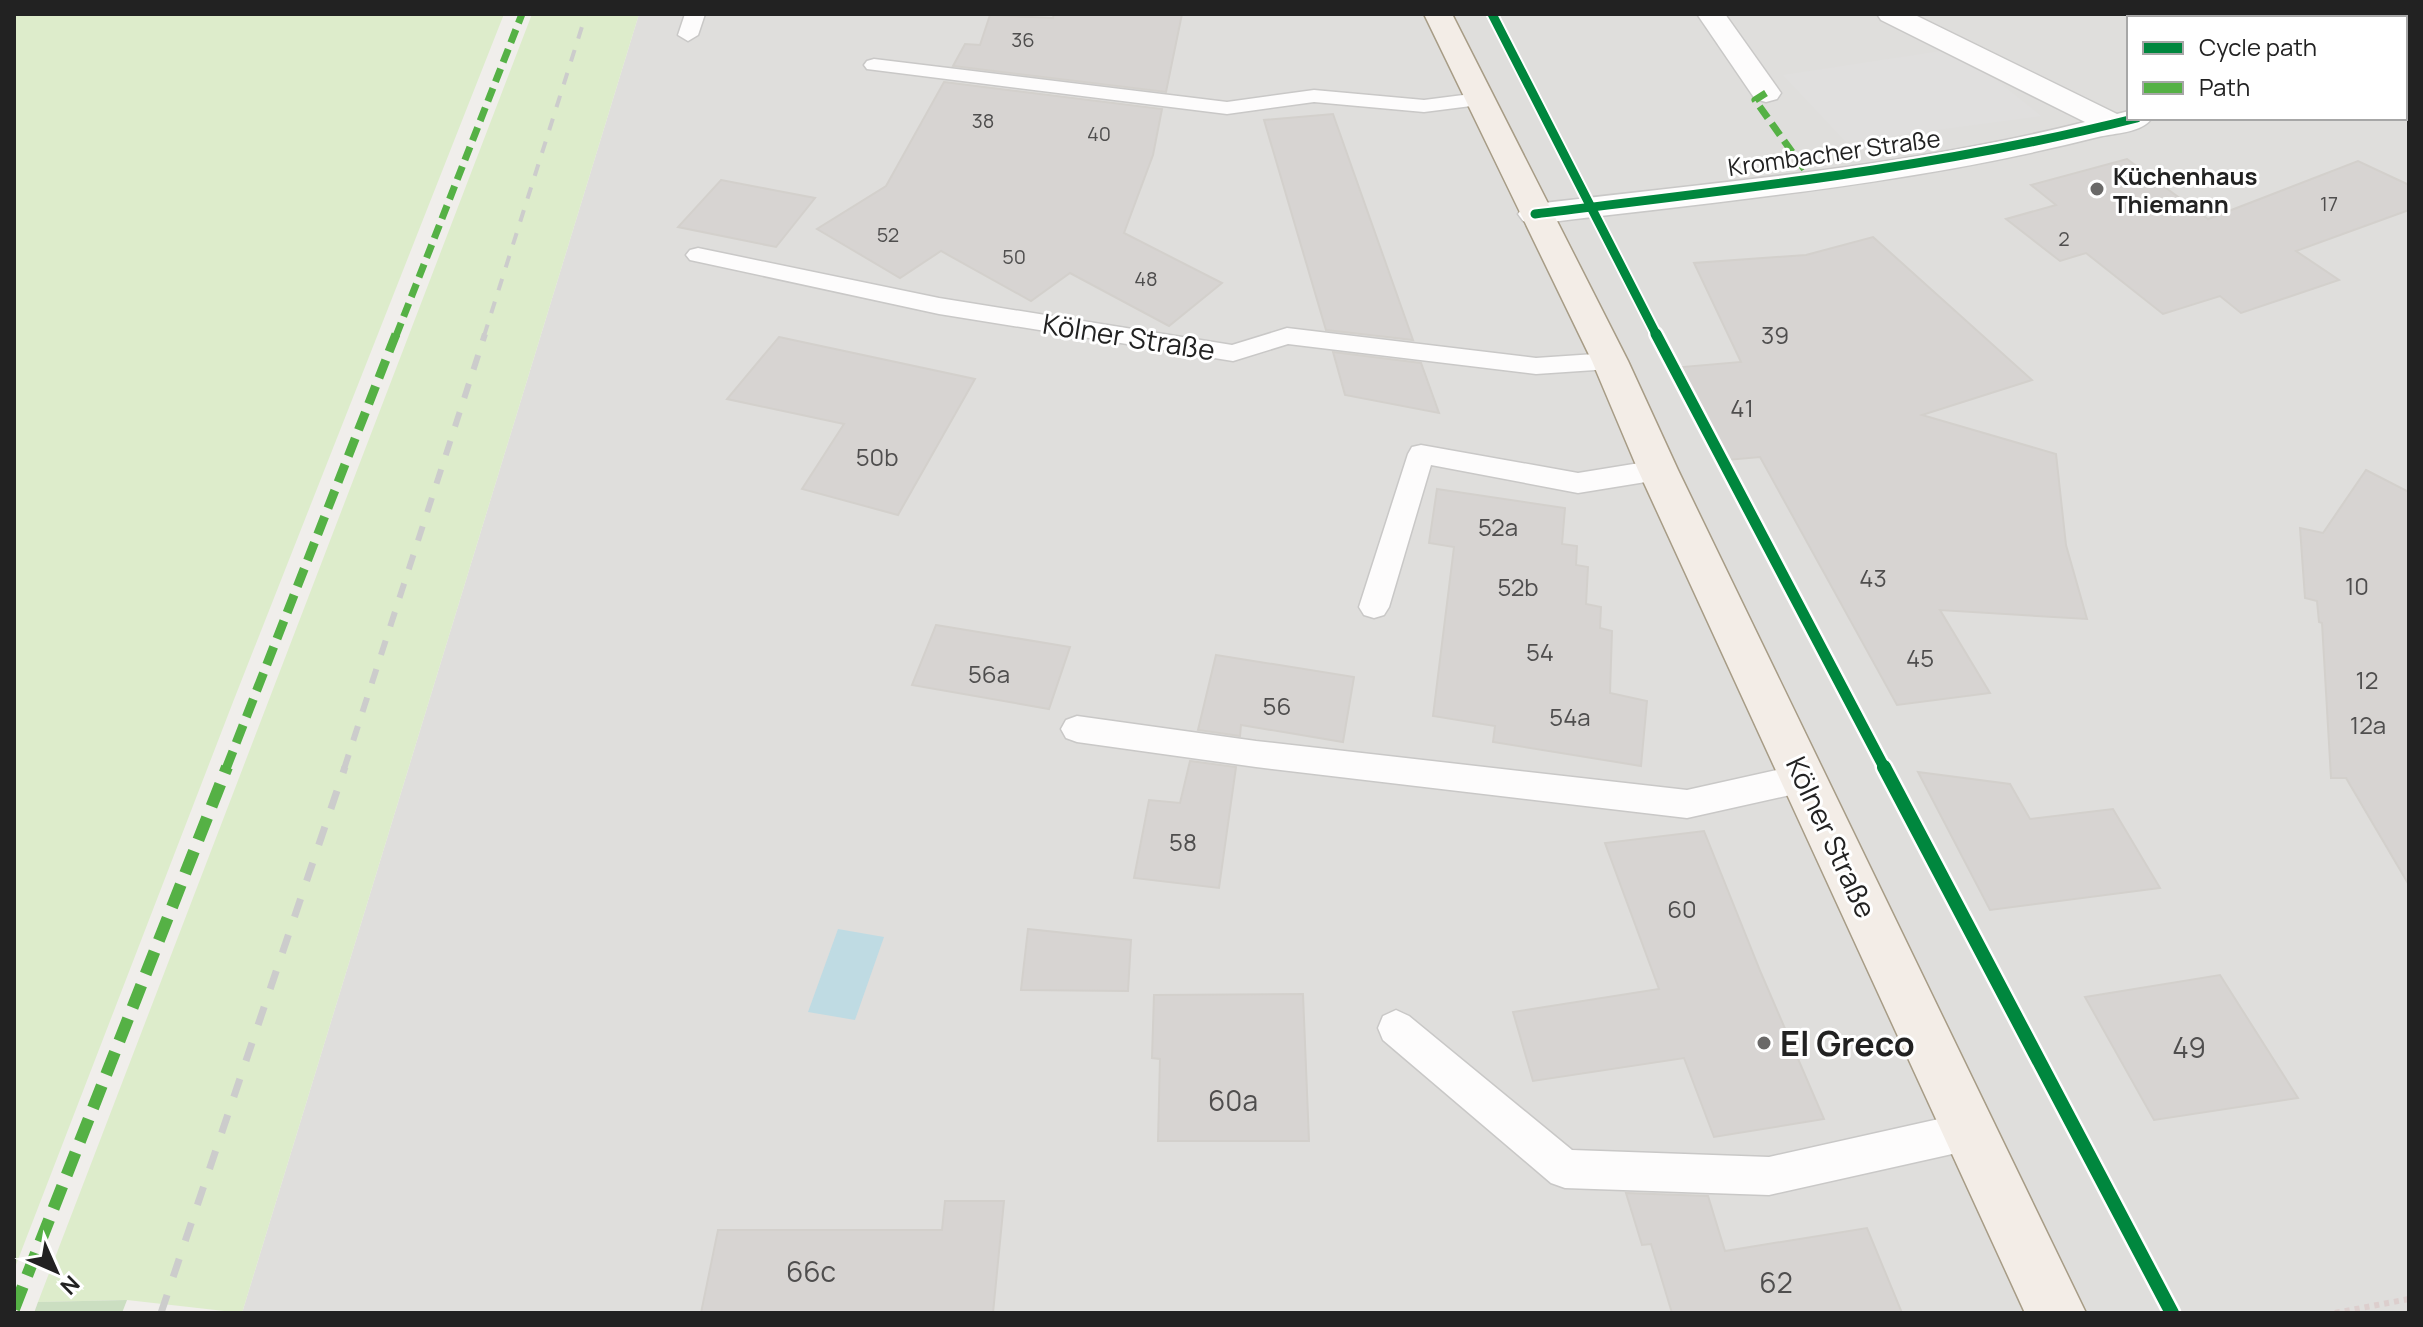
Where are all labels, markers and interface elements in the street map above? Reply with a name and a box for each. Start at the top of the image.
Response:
legend [2127,16,2407,120]
house number: 36 [1011,26,1035,53]
text: Cycle path [2199,30,2317,63]
text: Path [2199,70,2250,103]
house number: 38 [972,107,994,134]
house number: 40 [1087,120,1111,147]
street label: Krombacher Straße [1726,121,1942,183]
place label: Küchenhaus Thiemann [2113,159,2257,220]
marker: Küchenhaus Thiemann [2088,180,2106,198]
house number: 17 [2320,190,2338,217]
house number: 52 [877,221,899,248]
house number: 2 [2058,225,2070,252]
house number: 50 [1002,243,1026,270]
house number: 48 [1134,265,1158,292]
street label: Kölner Straße [1040,304,1218,368]
house number: 39 [1761,318,1789,351]
house number: 41 [1730,391,1754,424]
house number: 50b [856,440,898,473]
house number: 52a [1478,510,1518,543]
house number: 43 [1859,561,1887,594]
house number: 10 [2345,569,2369,602]
house number: 52b [1497,570,1539,603]
house number: 54 [1526,635,1554,668]
house number: 45 [1906,641,1934,674]
house number: 56a [968,657,1010,690]
house number: 12 [2355,663,2379,696]
house number: 56 [1263,689,1291,722]
house number: 54a [1549,700,1591,733]
house number: 12a [2350,708,2386,741]
street label: Kölner Straße [1778,750,1886,924]
house number: 58 [1169,825,1197,858]
house number: 60 [1667,892,1697,925]
place label: El Greco [1780,1020,1915,1066]
house number: 49 [2172,1028,2206,1066]
marker: El Greco [1755,1034,1773,1052]
house number: 60a [1208,1081,1258,1119]
north arrow [16,1231,96,1311]
house number: 66c [786,1252,836,1290]
house number: 62 [1759,1263,1793,1301]
text: N [54,1269,86,1301]

